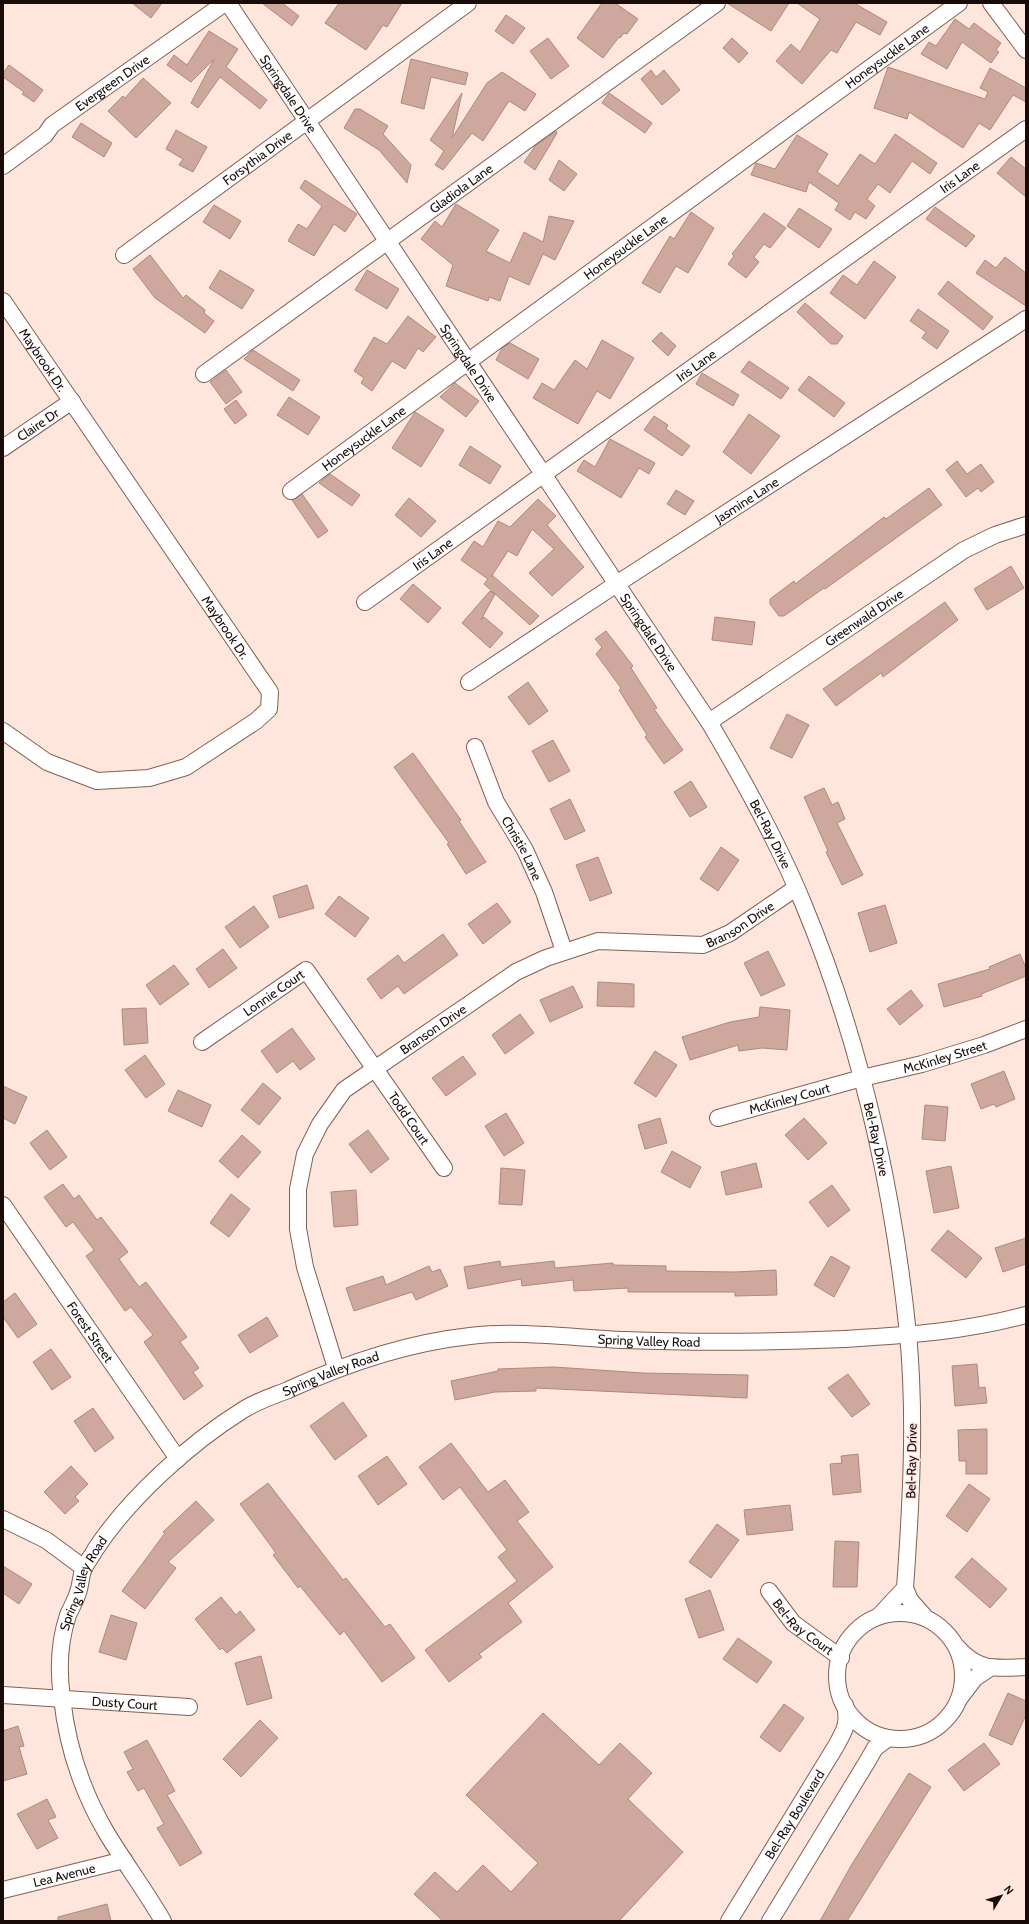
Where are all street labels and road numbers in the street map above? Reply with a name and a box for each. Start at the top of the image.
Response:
street label: Honeysuckle Lane [842,20,932,92]
street label: Evergreen Drive [72,51,153,114]
street label: Springdale Drive [257,51,321,136]
street label: Forsythia Drive [219,127,295,188]
street label: Iris Lane [936,157,983,196]
street label: Gladiola Lane [426,160,496,216]
street label: Honeysuckle Lane [580,211,671,283]
street label: Springdale Drive [437,321,501,405]
street label: Maybrook Dr. [16,325,70,395]
street label: Iris Lane [673,345,719,385]
street label: Honeysuckle Lane [319,402,409,474]
street label: Claire Dr [14,404,62,444]
street label: Jasmine Lane [711,473,782,527]
street label: Iris Lane [410,534,456,573]
street label: Greenwald Drive [822,585,907,650]
street label: Springdale Drive [617,590,681,675]
street label: Maybrook Dr. [199,592,253,662]
street label: Bel-Ray Drive [747,797,795,871]
street label: Christie Lane [498,813,546,883]
street label: Branson Drive [703,897,777,951]
street label: Lonnie Court [240,965,308,1019]
street label: Branson Drive [397,1000,470,1057]
street label: McKinley Street [901,1036,990,1076]
street label: McKinley Court [747,1079,832,1117]
street label: Todd Court [385,1089,433,1148]
street label: Bel-Ray Drive [861,1101,893,1178]
street label: Forest Street [64,1298,117,1366]
street label: Spring Valley Road [597,1331,700,1350]
street label: Spring Valley Road [280,1347,381,1399]
street label: Bel-Ray Drive [902,1423,920,1499]
street label: Spring Valley Road [56,1533,110,1632]
street label: Bel-Ray Court [770,1596,837,1658]
street label: Dusty Court [91,1693,159,1713]
street label: Bel-Ray Boulevard [761,1767,827,1862]
street label: Lea Avenue [31,1859,97,1890]

